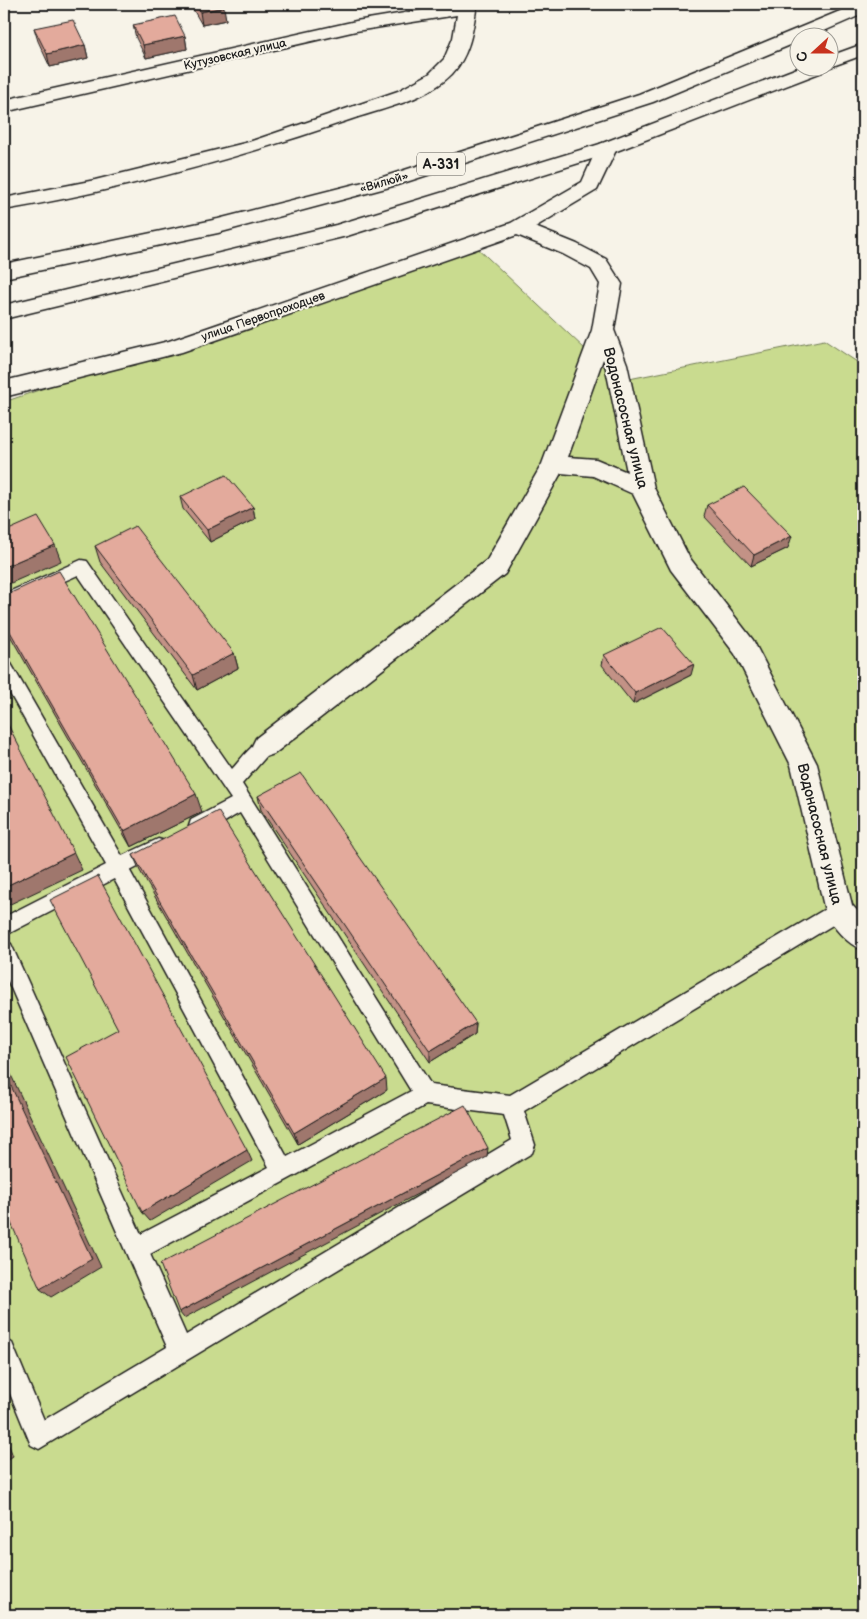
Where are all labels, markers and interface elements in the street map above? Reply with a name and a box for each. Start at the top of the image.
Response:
north arrow [790,28,840,78]
street label: Кутузовская улица [182,35,288,74]
text: С [793,49,812,64]
road number: А-331 [417,152,465,175]
street label: «Вилюй» [358,168,411,197]
street label: улица Первопроходцев [199,288,328,345]
street label: Водонасосная улица [599,345,652,491]
street label: Водонасосная улица [793,761,846,907]

